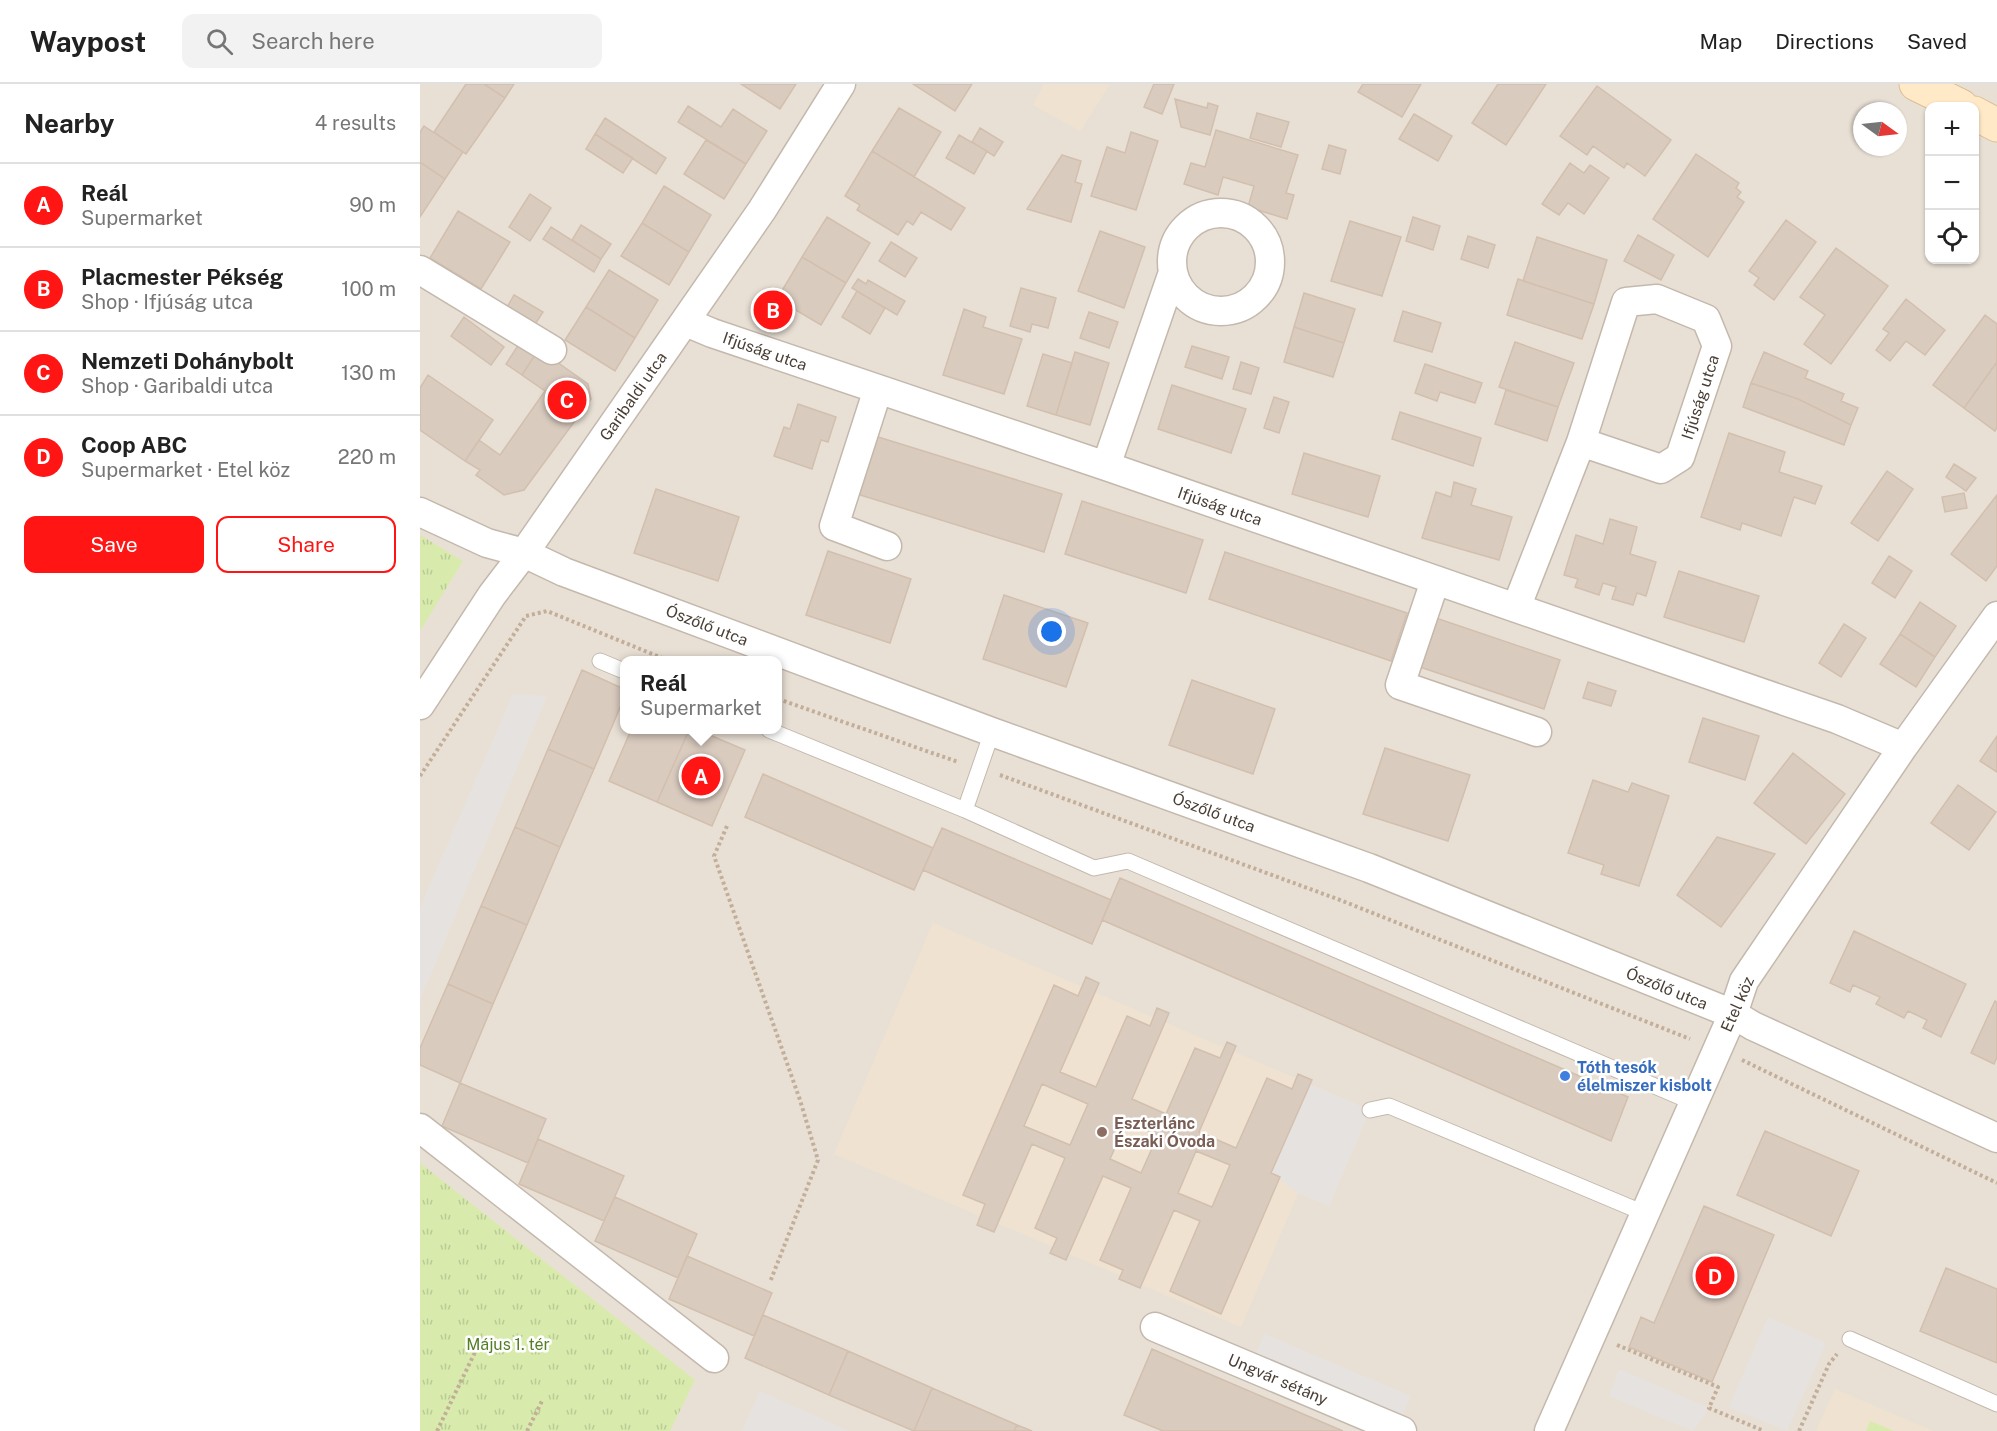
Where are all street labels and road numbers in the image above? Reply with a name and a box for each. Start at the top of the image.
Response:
street label: Ifjúság utca [720,328,809,375]
street label: Garibaldi utca [596,348,671,444]
street label: Ifjúság utca [1678,352,1723,442]
street label: Ifjúság utca [1175,483,1264,530]
street label: Ószőlő utca [663,600,751,650]
street label: Ószőlő utca [1170,788,1258,836]
street label: Ószőlő utca [1623,963,1711,1013]
street label: Etel köz [1717,973,1758,1035]
street label: Ungvár sétány [1225,1350,1331,1409]

